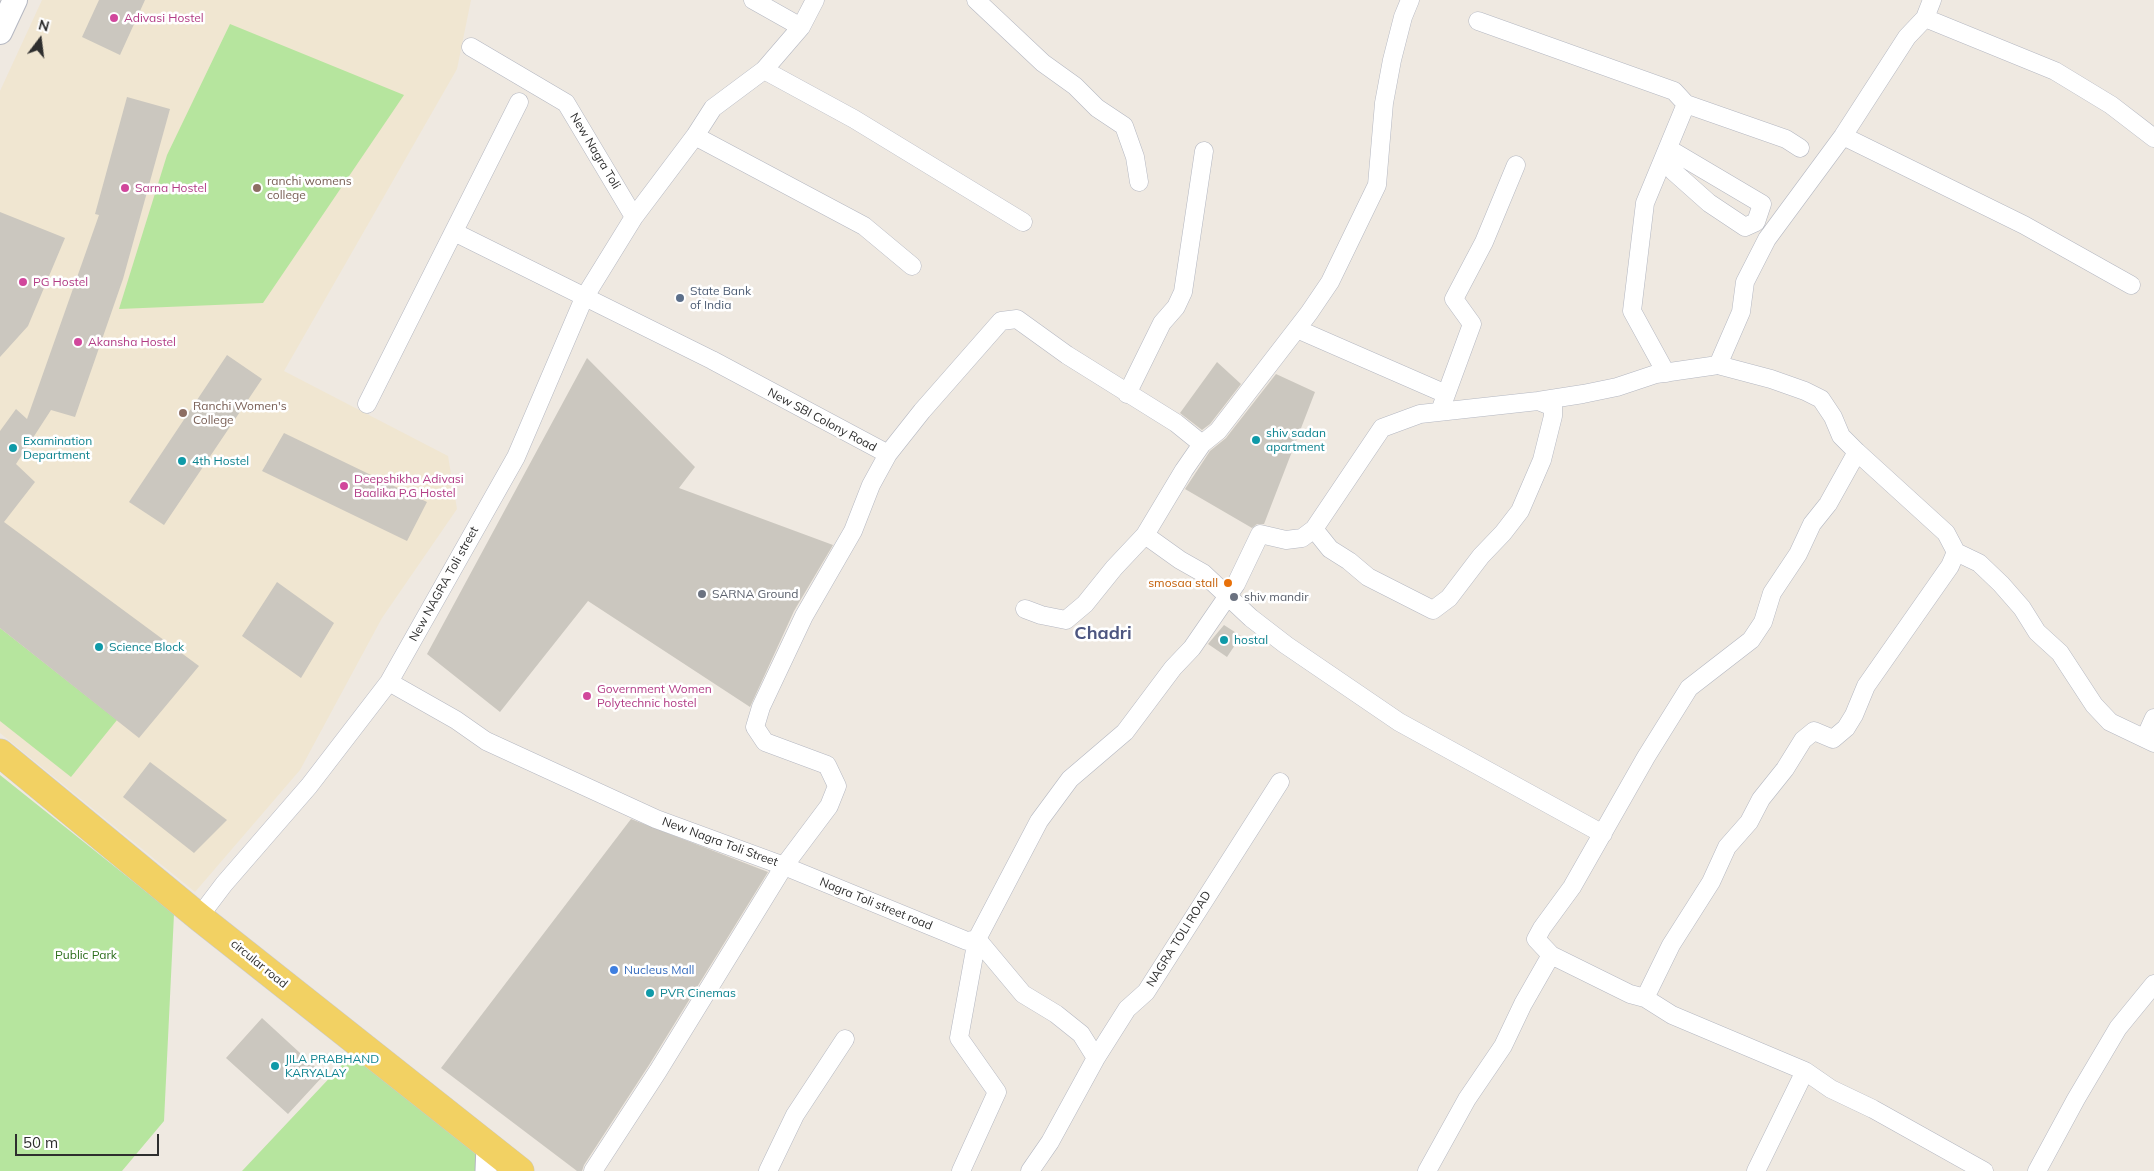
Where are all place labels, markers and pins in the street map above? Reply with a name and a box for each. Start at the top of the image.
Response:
place label: Adivasi Hostel [124,11,204,25]
marker: Adivasi Hostel [108,12,120,24]
place label: ranchi womens college [267,174,352,202]
place label: Sarna Hostel [135,181,207,195]
marker: Sarna Hostel [119,182,131,194]
marker: ranchi womens college [251,182,263,194]
place label: PG Hostel [33,275,88,289]
marker: PG Hostel [17,276,29,288]
place label: State Bank of India [690,284,751,312]
marker: State Bank of India [674,292,686,304]
place label: Akansha Hostel [88,335,176,349]
marker: Akansha Hostel [72,336,84,348]
place label: Ranchi Women's College [193,399,287,427]
marker: Ranchi Women's College [177,407,189,419]
place label: shiv sadan apartment [1266,426,1326,454]
place label: Examination Department [23,434,92,462]
marker: shiv sadan apartment [1250,434,1262,446]
marker: Examination Department [7,442,19,454]
place label: 4th Hostel [192,454,249,468]
marker: 4th Hostel [176,455,188,467]
place label: Deepshikha Adivasi Baalika P.G Hostel [354,472,464,500]
marker: Deepshikha Adivasi Baalika P.G Hostel [338,480,350,492]
place label: smosaa stall [1148,576,1218,590]
marker: smosaa stall [1222,577,1234,589]
place label: SARNA Ground [712,587,799,601]
marker: SARNA Ground [696,588,708,600]
place label: shiv mandir [1244,590,1309,604]
marker: shiv mandir [1228,591,1240,603]
place label: hostal [1234,633,1268,647]
marker: hostal [1218,634,1230,646]
place label: Science Block [109,640,184,654]
marker: Science Block [93,641,105,653]
place label: Government Women Polytechnic hostel [597,682,712,710]
marker: Government Women Polytechnic hostel [581,690,593,702]
place label: Nucleus Mall [624,963,694,977]
marker: Nucleus Mall [608,964,620,976]
place label: PVR Cinemas [660,986,736,1000]
marker: PVR Cinemas [644,987,656,999]
place label: JILA PRABHAND KARYALAY [285,1052,379,1080]
marker: JILA PRABHAND KARYALAY [269,1060,281,1072]

